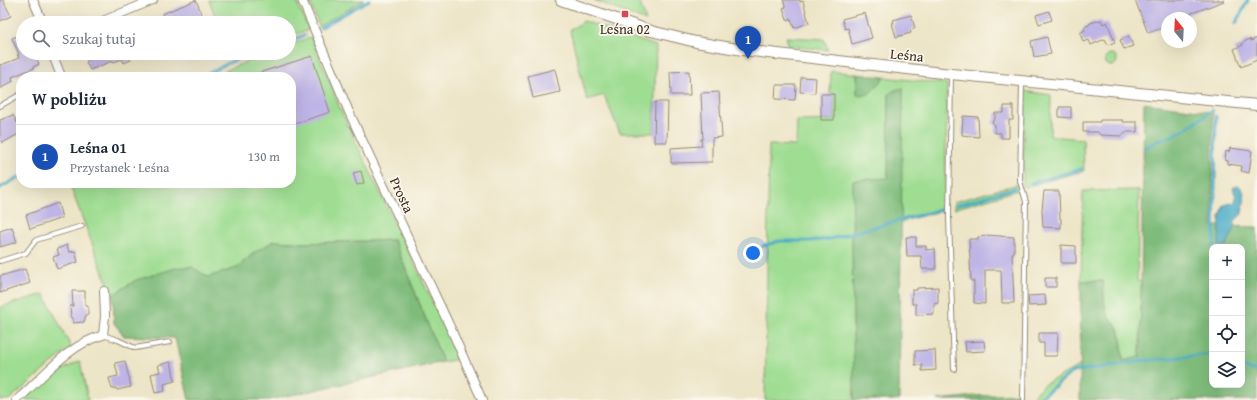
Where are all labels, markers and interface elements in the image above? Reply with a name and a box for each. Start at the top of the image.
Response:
marker: Leśna 02 [620,9,630,19]
north arrow [1161,12,1197,48]
search box [16,16,296,60]
place label: Leśna 02 [600,19,650,39]
pin: 1 [735,26,761,59]
icon: search [30,27,52,49]
text: Szukaj tutaj [62,28,136,49]
street label: Leśna [889,43,925,67]
text: W pobliżu [32,86,107,111]
text: Leśna 01 [70,137,127,158]
text: 1 [42,147,48,166]
text: 130 m [248,147,280,166]
text: Przystanek · Leśna [70,158,169,177]
street label: Prosta [385,174,419,216]
your location [743,243,763,263]
map controls [1209,244,1245,388]
button: + [1209,244,1245,280]
button: − [1209,280,1245,316]
button: locate [1209,316,1245,352]
button: layers [1209,352,1245,388]

